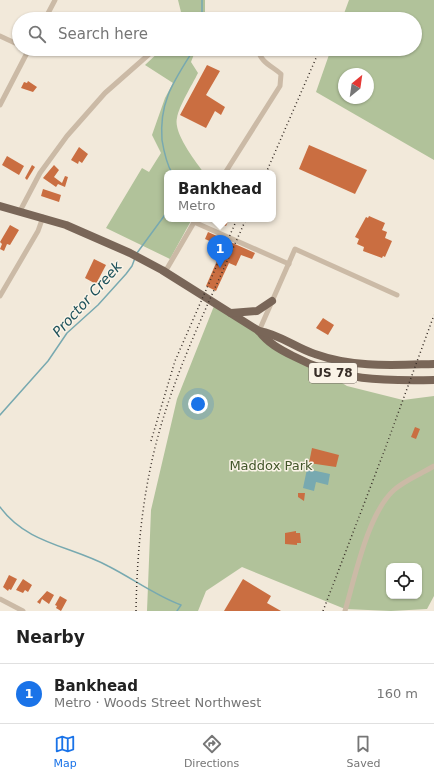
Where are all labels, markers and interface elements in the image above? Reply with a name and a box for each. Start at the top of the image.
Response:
search box [12,12,422,56]
icon: search [26,23,48,45]
text: Search here [58,25,148,43]
north arrow [338,68,374,104]
popup [164,170,276,222]
text: Bankhead [178,180,262,198]
text: Metro [178,198,215,213]
pin: 1 [207,235,233,268]
water label: Proctor Creek [49,257,126,340]
road number: US 78 [309,363,357,383]
your location [188,394,208,414]
park label: Maddox Park [229,458,313,473]
map controls [386,563,422,599]
button: locate [386,563,422,599]
text: Nearby [16,627,85,647]
text: Bankhead [54,677,138,695]
text: 1 [24,686,34,701]
text: 160 m [376,686,418,701]
text: Metro · Woods Street Northwest [54,695,261,710]
tab: Map [54,733,77,770]
tab: Directions [184,733,239,770]
tab: Saved [346,733,380,770]

